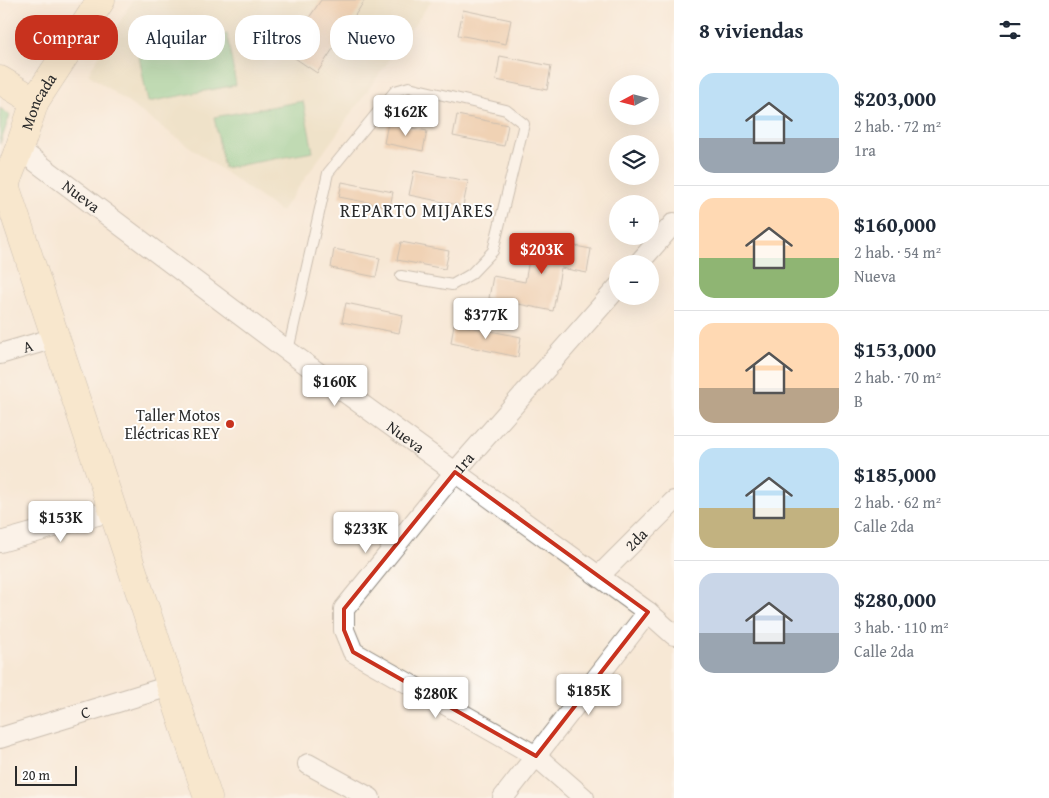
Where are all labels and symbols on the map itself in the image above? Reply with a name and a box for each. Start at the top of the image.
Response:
street label: Moncada [14,68,62,133]
north arrow [609,75,659,125]
pin: $162K [371,94,441,137]
street label: Nueva [57,174,106,218]
district label: REPARTO MIJARES [340,197,494,224]
pin: $203K [507,232,577,275]
pin: $377K [451,298,521,340]
street label: A [20,333,36,359]
pin: $160K [300,364,370,407]
place label: Taller Motos Eléctricas REY [125,403,220,445]
street label: Nueva [382,414,430,459]
marker: Taller Motos Eléctricas REY [224,418,236,430]
street label: 1ra [447,446,480,479]
pin: $153K [26,500,96,543]
pin: $233K [331,512,401,554]
street label: 2da [619,522,653,556]
pin: $185K [554,674,624,716]
pin: $280K [401,676,471,719]
street label: C [77,699,93,725]
scale bar [15,763,78,786]

